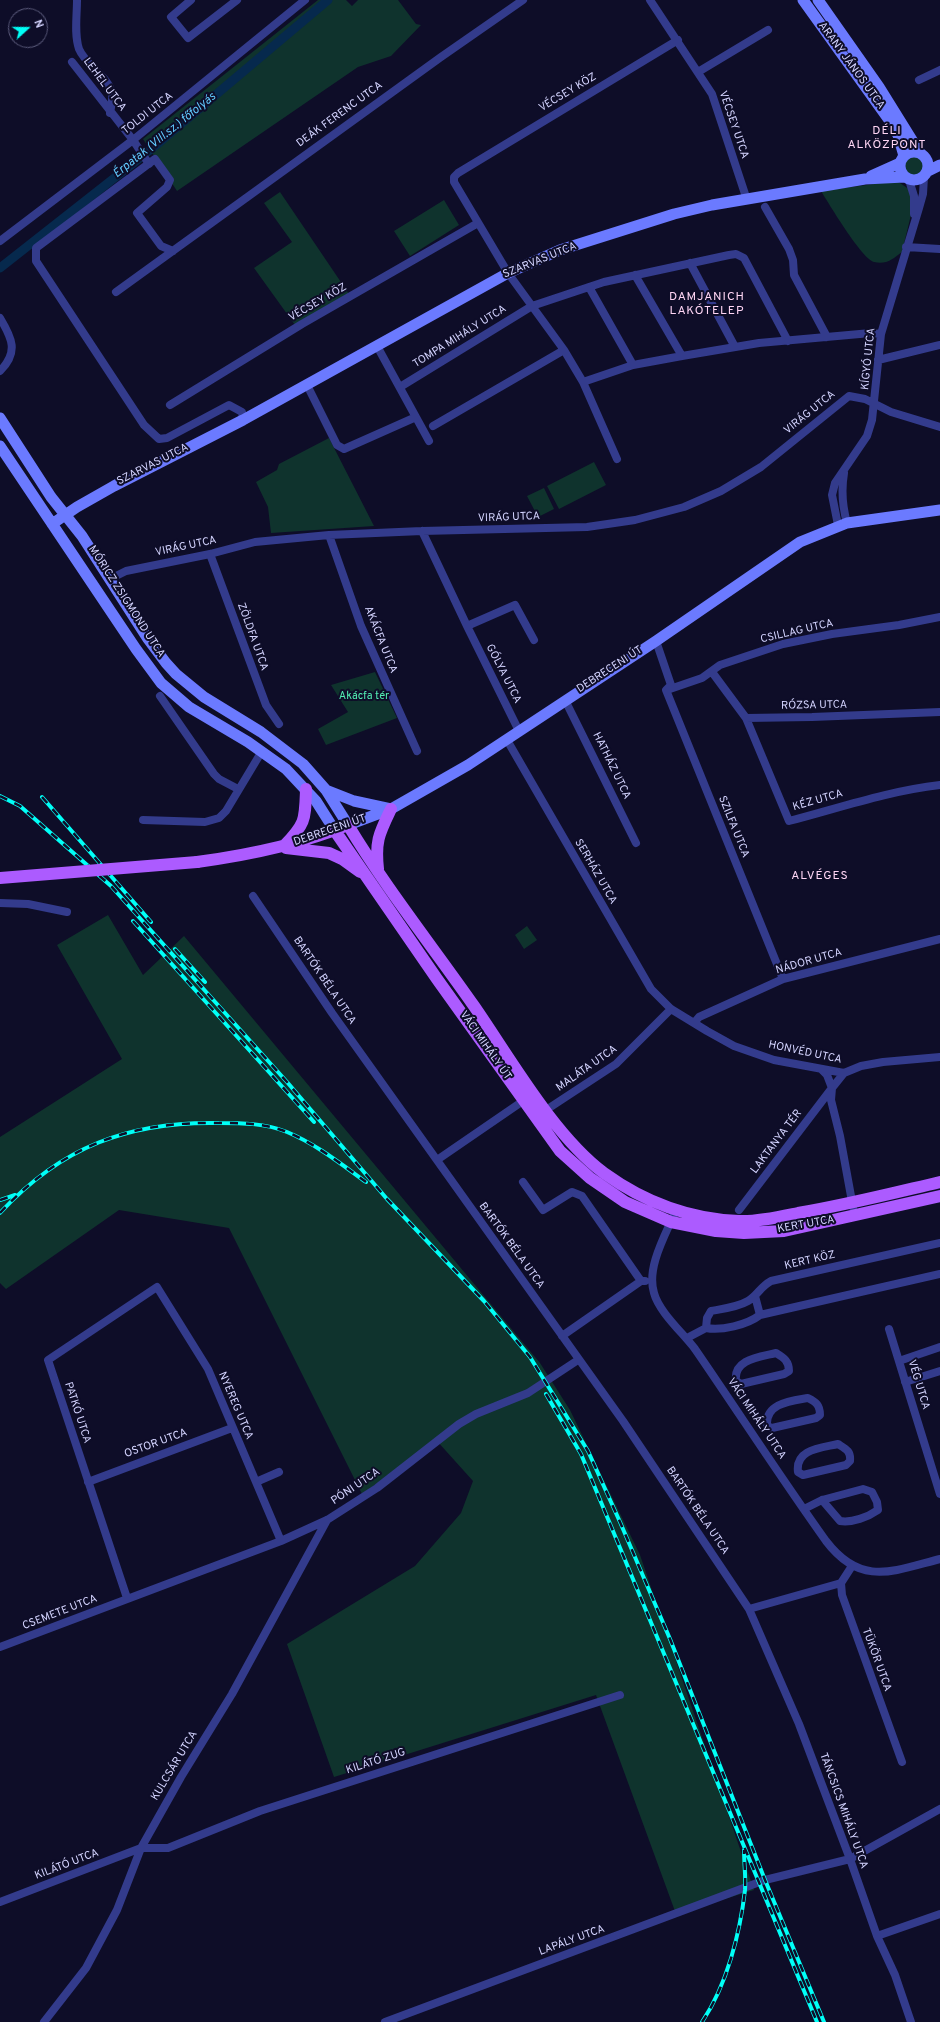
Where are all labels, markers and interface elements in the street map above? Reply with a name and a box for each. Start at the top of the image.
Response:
north arrow [8,8,48,48]
text: N [30,18,46,30]
street label: ARANY JÁNOS UTCA [815,20,887,112]
street label: LEHEL UTCA [80,56,128,114]
street label: VÉCSEY KÖZ [537,71,599,115]
street label: DEÁK FERENC UTCA [294,79,386,151]
street label: VÉCSEY UTCA [715,89,751,161]
water label: Érpatak (VIII.sz.) főfolyás [111,90,219,182]
street label: TOLDI UTCA [120,90,176,138]
district label: DÉLI ALKÖZPONT [847,125,927,153]
street label: SZARVAS UTCA [501,240,579,282]
street label: VÉCSEY KÖZ [287,281,349,325]
district label: DAMJANICH LAKÓTELEP [669,291,745,319]
street label: TOMPA MIHÁLY UTCA [411,303,509,371]
street label: KÍGYÓ UTCA [859,327,879,391]
street label: VIRÁG UTCA [782,388,838,438]
street label: SZARVAS UTCA [115,441,191,489]
street label: VIRÁG UTCA [478,510,540,526]
street label: VIRÁG UTCA [154,534,218,560]
street label: MÓRICZ ZSIGMOND UTCA [85,544,167,660]
street label: ZÖLDFA UTCA [234,601,270,673]
street label: AKÁCFA UTCA [361,605,399,675]
street label: CSILLAG UTCA [759,617,835,647]
street label: GÓLYA UTCA [482,642,524,706]
street label: DEBRECENI ÚT [575,644,645,696]
park label: Akácfa tér [339,690,389,704]
street label: RÓZSA UTCA [781,699,847,713]
street label: HATHÁZ UTCA [589,730,633,802]
street label: KÉZ UTCA [791,788,845,814]
street label: SZILFA UTCA [715,794,751,860]
street label: DEBRECENI ÚT [292,812,368,850]
street label: SERHÁZ UTCA [571,837,619,907]
district label: ALVÉGES [791,870,849,884]
street label: BARTÓK BÉLA UTCA [290,935,358,1027]
street label: NÁDOR UTCA [774,946,844,978]
street label: VÁCI MIHÁLY ÚT [456,1009,514,1083]
street label: HONVÉD UTCA [767,1039,843,1067]
street label: MALÁTA UTCA [554,1043,620,1095]
street label: LAKTANYA TÉR [749,1107,805,1177]
street label: BARTÓK BÉLA UTCA [475,1200,547,1292]
street label: KERT UTCA [776,1213,836,1237]
street label: KERT KÖZ [783,1249,837,1273]
street label: VÉG UTCA [904,1359,932,1411]
street label: NYEREG UTCA [215,1370,255,1442]
street label: VÁCI MIHÁLY UTCA [724,1376,788,1462]
street label: PATKÓ UTCA [61,1381,93,1445]
street label: OSTOR UTCA [123,1426,189,1462]
street label: BARTÓK BÉLA UTCA [663,1465,731,1557]
street label: PÓNI UTCA [329,1466,383,1508]
street label: CSEMETE UTCA [21,1593,99,1633]
street label: TÜKÖR UTCA [858,1626,894,1694]
street label: KULCSÁR UTCA [149,1729,201,1803]
street label: KILÁTÓ ZUG [345,1746,407,1778]
street label: TÁNCSICS MIHÁLY UTCA [816,1751,870,1871]
street label: KILÁTÓ UTCA [33,1847,101,1883]
street label: LAPÁLY UTCA [537,1923,607,1959]

